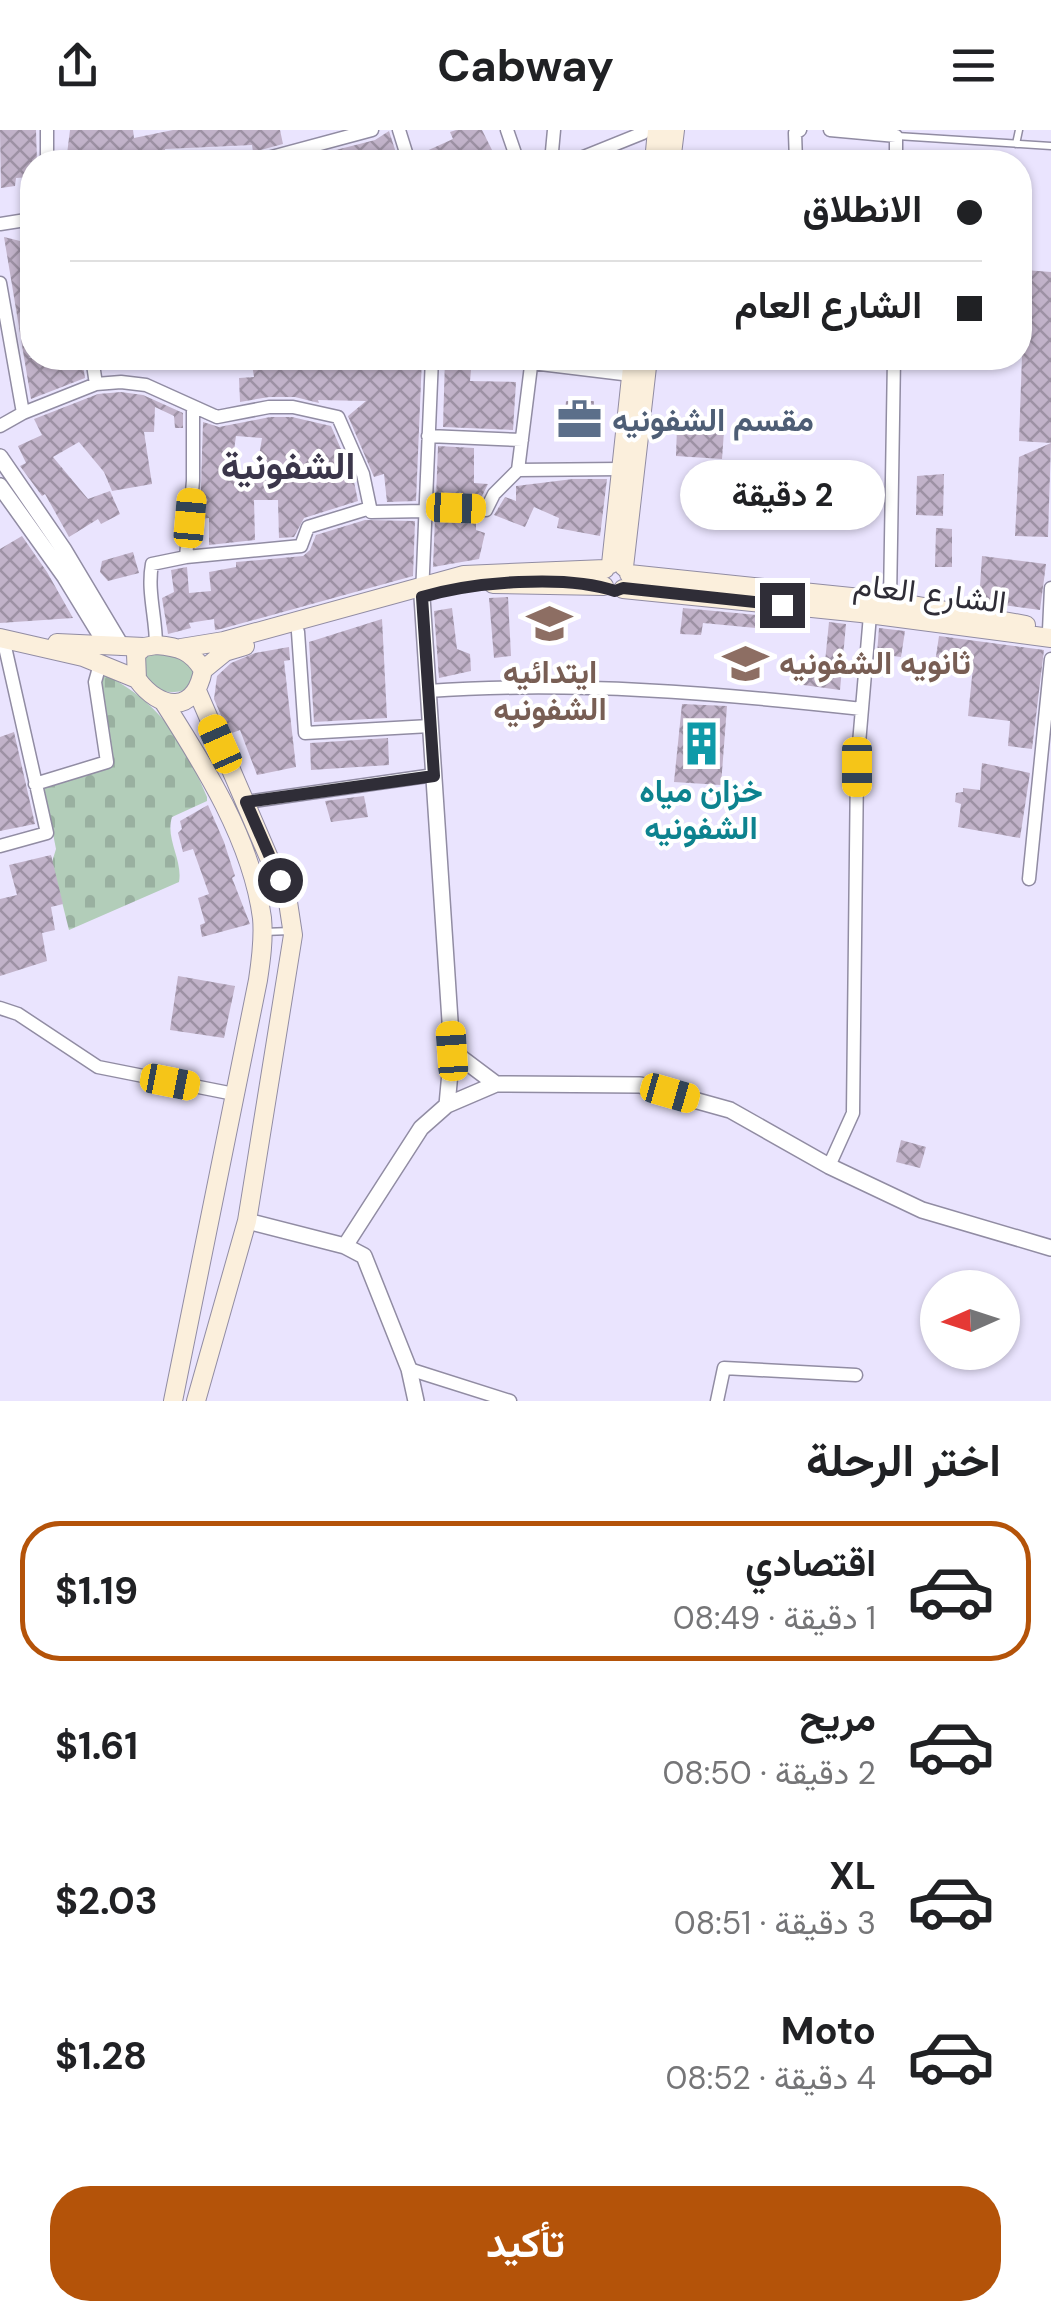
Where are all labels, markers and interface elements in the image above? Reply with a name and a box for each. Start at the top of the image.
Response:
text: Cabway [437,36,614,95]
icon: share [50,38,105,93]
icon: menu [946,38,1001,93]
text: الانطلاق [803,184,922,234]
text: الشارع العام [734,280,922,330]
office icon: مقسم الشفونيه [555,396,603,444]
place label: مقسم الشفونيه [612,399,814,441]
district label: الشفونية [221,441,355,491]
callout: 2 دقيقة [680,460,884,530]
text: 2 دقيقة [732,474,833,516]
car [172,487,208,549]
car [425,492,487,524]
street label: الشارع العام [851,563,1009,624]
route end [760,583,805,628]
school or university icon: ايتدائيه الشفونيه [526,600,574,648]
school or university icon: ثانويه الشفونيه [722,639,770,687]
place label: ثانويه الشفونيه [779,642,971,684]
place label: ايتدائيه الشفونيه [493,651,607,730]
car [194,710,246,778]
building icon: خزان مياه الشفونيه [677,719,725,767]
car [842,737,872,797]
place label: خزان مياه الشفونيه [639,770,763,849]
route start [258,858,303,903]
car [435,1020,469,1082]
car [138,1062,202,1102]
car [637,1070,703,1116]
north arrow [920,1270,1020,1370]
map controls [920,1270,1020,1370]
text: اختر الرحلة [806,1431,1001,1490]
text: اقتصادي [745,1538,876,1588]
icon: car [906,1546,996,1636]
text: $1.19 [55,1566,138,1616]
text: 1 دقيقة · 08:49 [673,1597,876,1639]
text: مريح [800,1693,876,1743]
icon: car [906,1701,996,1791]
text: $1.61 [55,1721,138,1771]
text: 2 دقيقة · 08:50 [662,1752,876,1794]
text: XL [829,1851,876,1901]
icon: car [906,1856,996,1946]
text: $2.03 [55,1876,158,1926]
text: 3 دقيقة · 08:51 [674,1902,876,1944]
text: Moto [781,2006,876,2056]
icon: car [906,2011,996,2101]
text: $1.28 [55,2031,147,2081]
text: 4 دقيقة · 08:52 [665,2057,876,2099]
button: تأكيد [50,2186,1001,2301]

